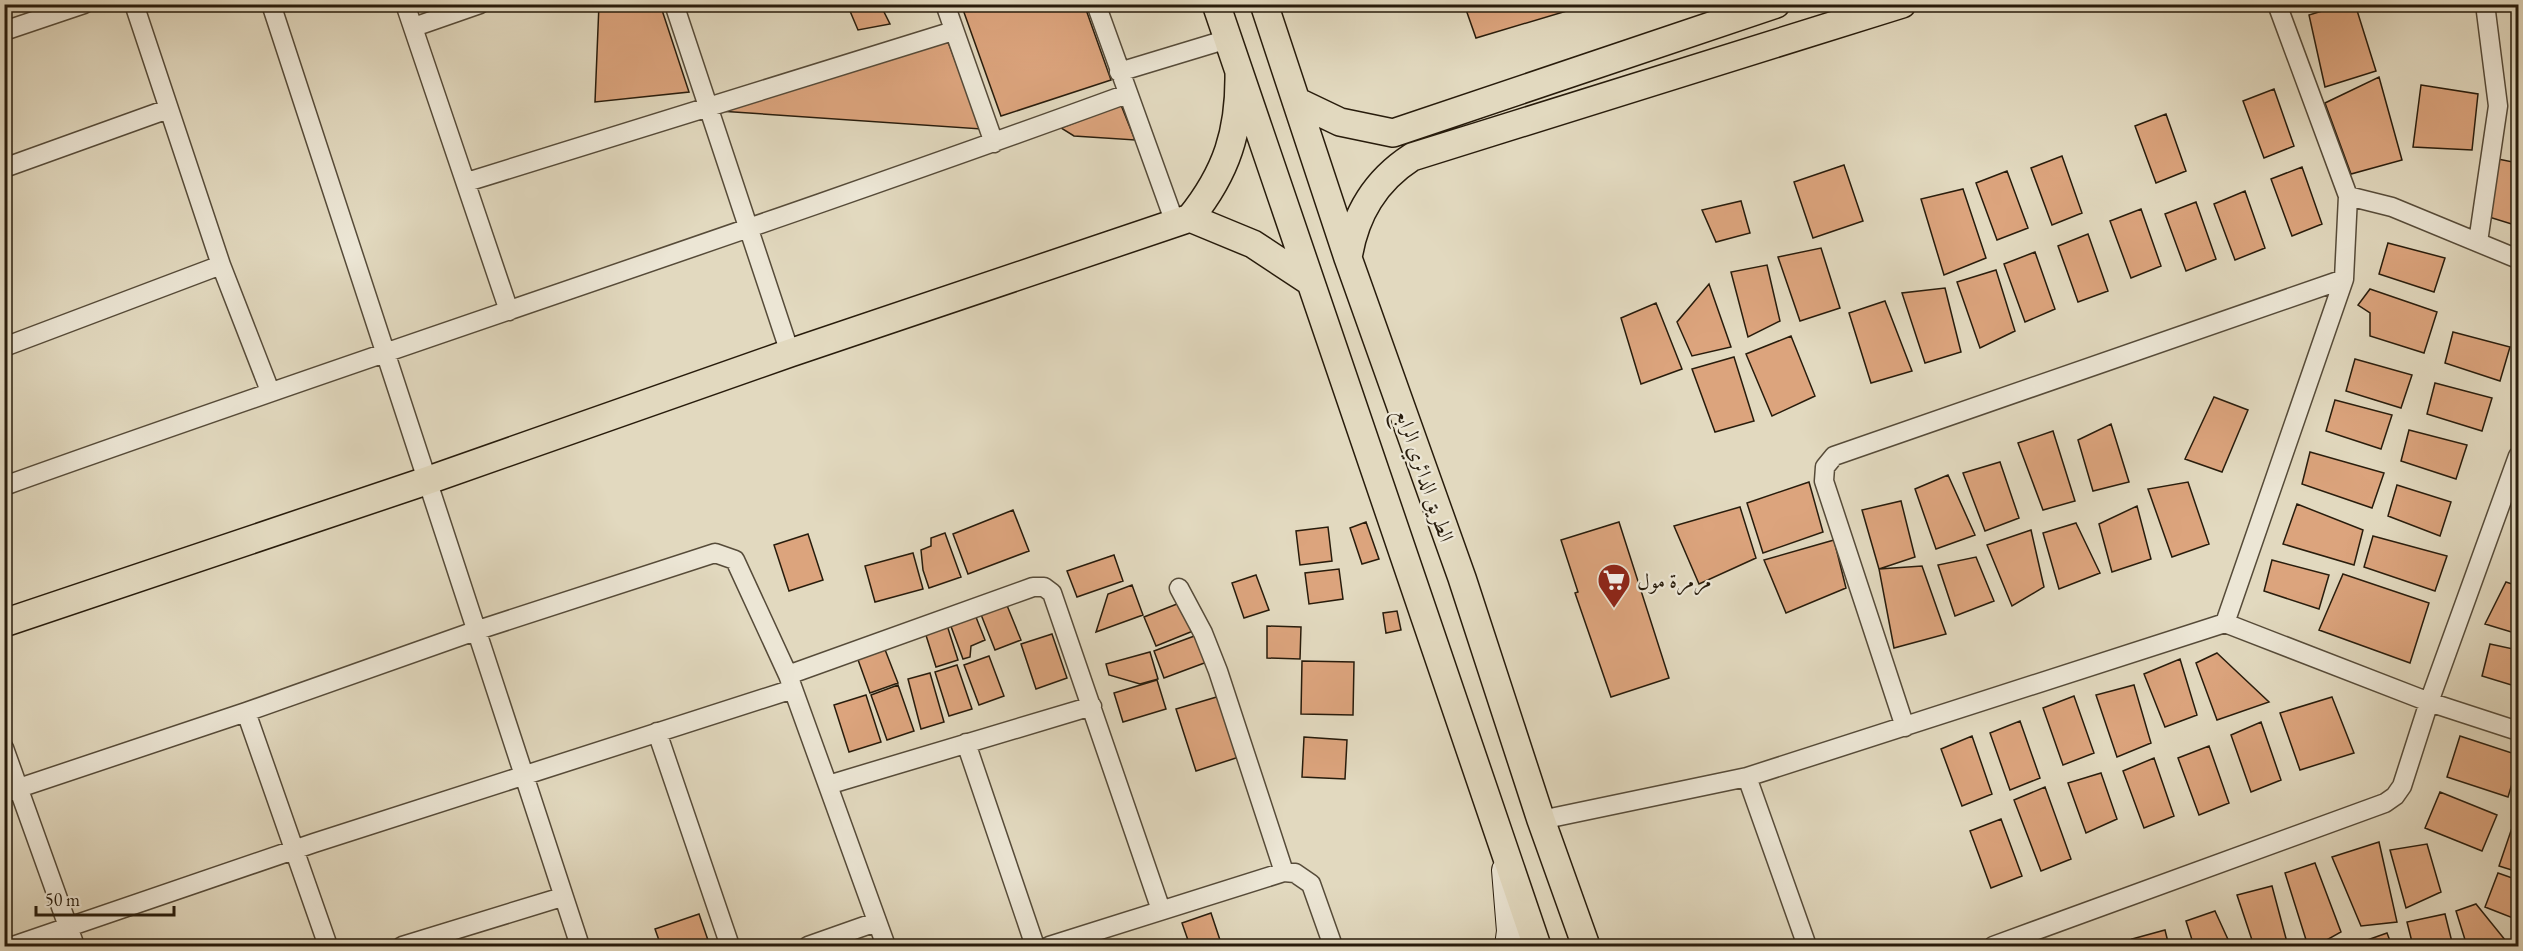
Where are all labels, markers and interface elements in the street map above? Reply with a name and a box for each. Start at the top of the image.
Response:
street label: الطريق الدائري الرابع [1384,405,1460,547]
supermarket icon: مرمرة مول [1596,562,1632,609]
place label: مرمرة مول [1637,567,1711,596]
scale bar [36,879,174,917]
text: 50 m [45,888,80,911]

